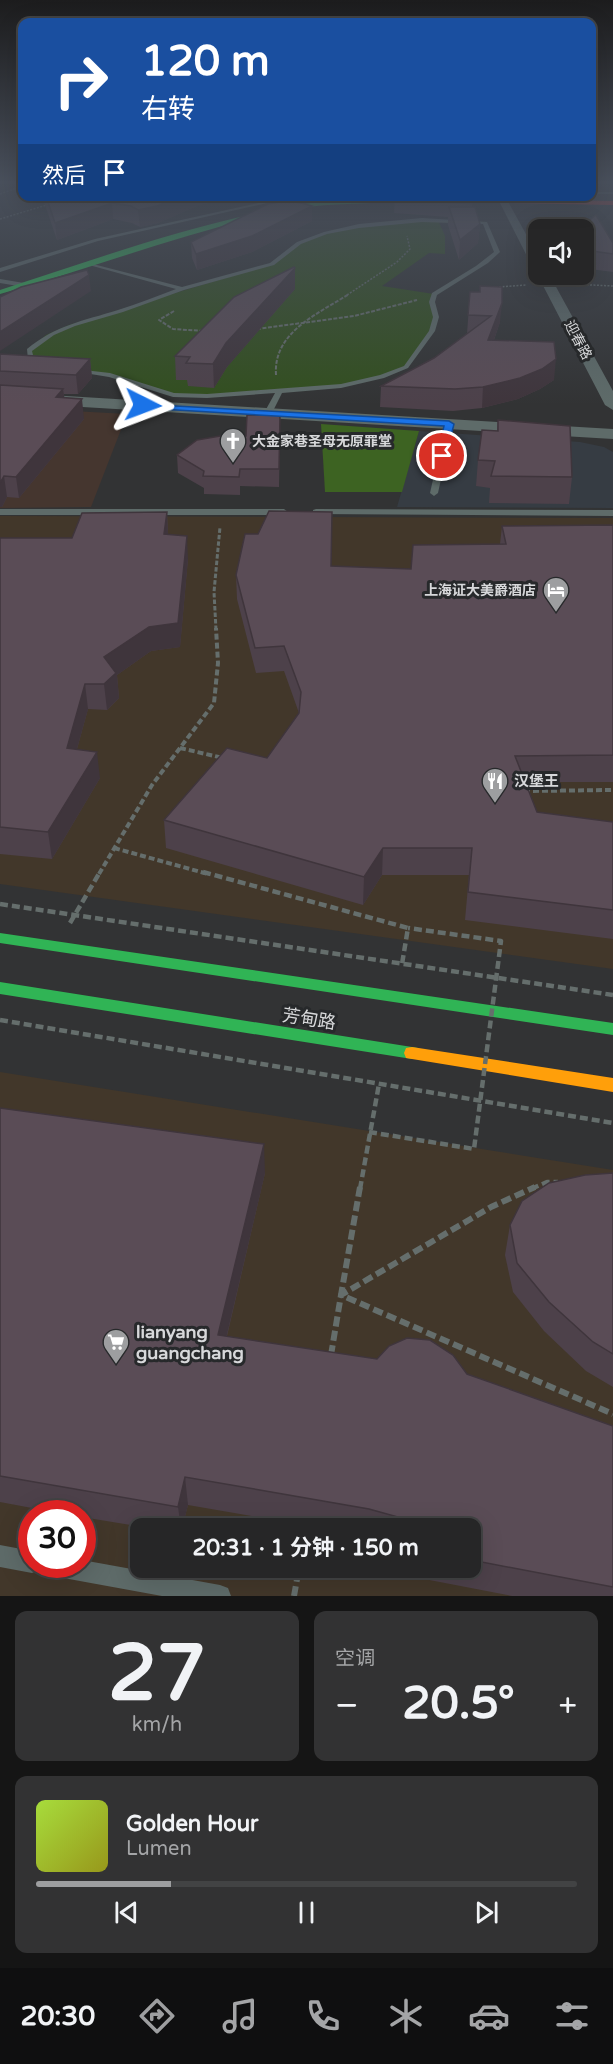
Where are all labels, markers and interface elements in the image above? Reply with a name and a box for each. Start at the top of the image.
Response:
text: 120 m [141,36,270,87]
icon: right [42,42,120,120]
text: 右转 [141,93,195,126]
icon: arrive [98,156,131,189]
text: 然后 [42,163,86,189]
map controls [528,219,594,285]
button: sound [528,219,594,285]
street label: 迎春路 [561,317,595,363]
position arrow [111,373,175,437]
church icon: 大金家巷圣母无原罪堂 [218,426,248,464]
pin [416,430,467,481]
place label: 大金家巷圣母无原罪堂 [252,433,392,450]
icon: arrive [425,439,458,472]
hotel icon: 上海证大美爵酒店 [541,575,571,613]
place label: 上海证大美爵酒店 [424,582,536,599]
restaurant icon: 汉堡王 [480,766,510,804]
place label: 汉堡王 [514,772,559,790]
street label: 芳甸路 [281,1004,337,1034]
place label: lianyang guangchang [136,1321,244,1364]
supermarket icon: lianyang guangchang [101,1327,131,1365]
speed limit sign: 30 [18,1500,96,1578]
text: 20:31 · 1 分钟 · 150 m [192,1535,419,1561]
text: 27 [108,1627,206,1721]
text: 空调 [335,1647,375,1671]
text: 20.5° [402,1677,515,1731]
text: − [335,1686,359,1725]
text: + [558,1686,577,1725]
text: km/h [132,1713,182,1737]
text: Golden Hour [126,1811,258,1837]
text: Lumen [126,1837,192,1861]
icon: previous [110,1896,143,1929]
icon: pause [290,1896,323,1929]
icon: next [470,1896,503,1929]
icon: directions [136,1995,178,2037]
icon: music [219,1995,261,2037]
icon: phone [302,1995,344,2037]
icon: climate [385,1995,427,2037]
icon: car [468,1995,510,2037]
icon: filters [551,1995,593,2037]
text: 20:30 [20,2000,95,2033]

